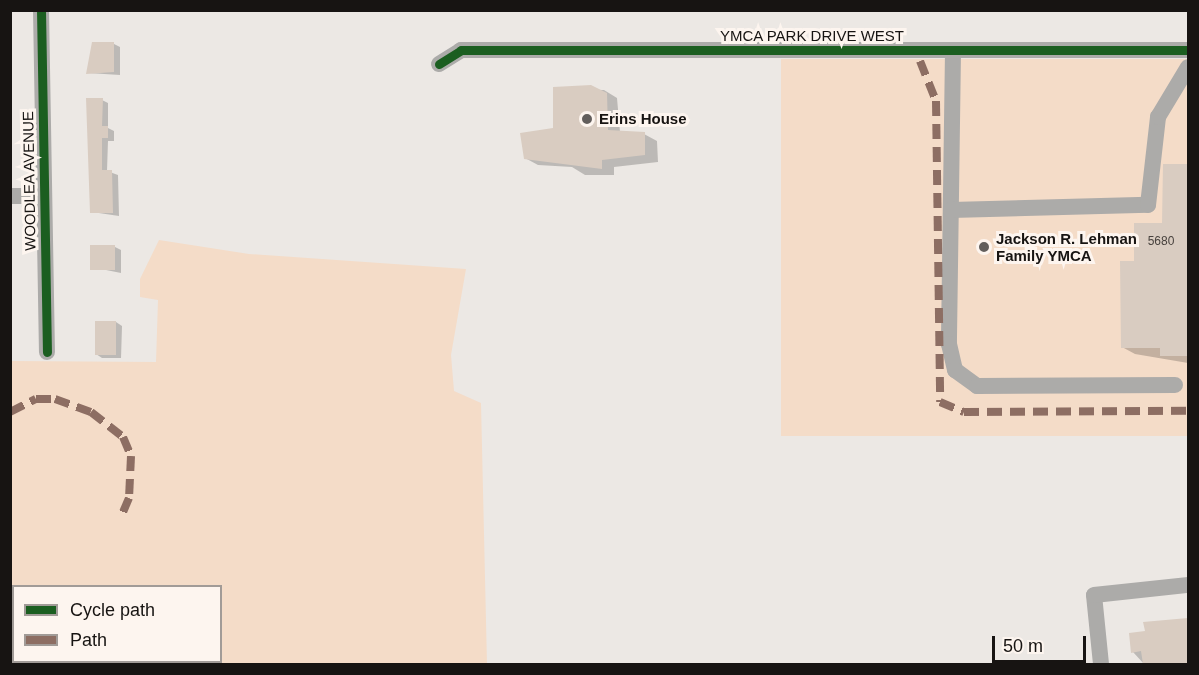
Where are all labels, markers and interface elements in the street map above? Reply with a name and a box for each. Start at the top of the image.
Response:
street label: YMCA PARK DRIVE WEST [720,27,904,45]
street label: WOODLEA AVENUE [19,110,39,252]
place label: Erins House [599,110,687,128]
marker: Erins House [580,112,594,126]
place label: Jackson R. Lehman Family YMCA [996,229,1137,264]
house number: 5680 [1148,235,1174,249]
marker: Jackson R. Lehman Family YMCA [977,240,991,254]
legend [12,585,222,663]
text: Cycle path [70,600,155,620]
scale bar [995,624,1090,662]
text: Path [70,630,107,650]
text: 50 m [1003,636,1043,656]

